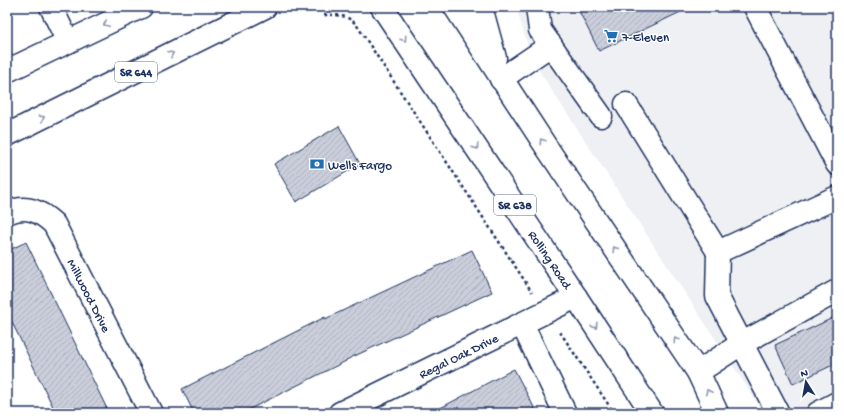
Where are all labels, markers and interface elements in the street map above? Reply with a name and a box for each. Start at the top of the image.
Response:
one-way arrow [102,19,110,27]
supermarket icon: 7-Eleven [603,28,619,44]
place label: 7-Eleven [621,31,670,46]
one-way arrow [399,35,406,42]
one-way arrow [167,51,174,59]
road number: SR 644 [115,62,157,82]
one-way arrow [38,115,45,123]
one-way arrow [540,138,547,145]
one-way arrow [471,143,478,150]
bank icon: Wells Fargo [309,156,325,172]
place label: Wells Fargo [328,159,392,174]
road number: SR 638 [494,195,536,215]
street label: Rolling Road [524,228,575,294]
one-way arrow [612,246,620,253]
street label: Millwood Drive [63,257,113,336]
one-way arrow [590,322,597,329]
street label: Regal Oak Drive [417,331,501,383]
one-way arrow [674,337,681,344]
north arrow [786,362,826,402]
text: N [800,368,809,381]
one-way arrow [705,389,713,397]

